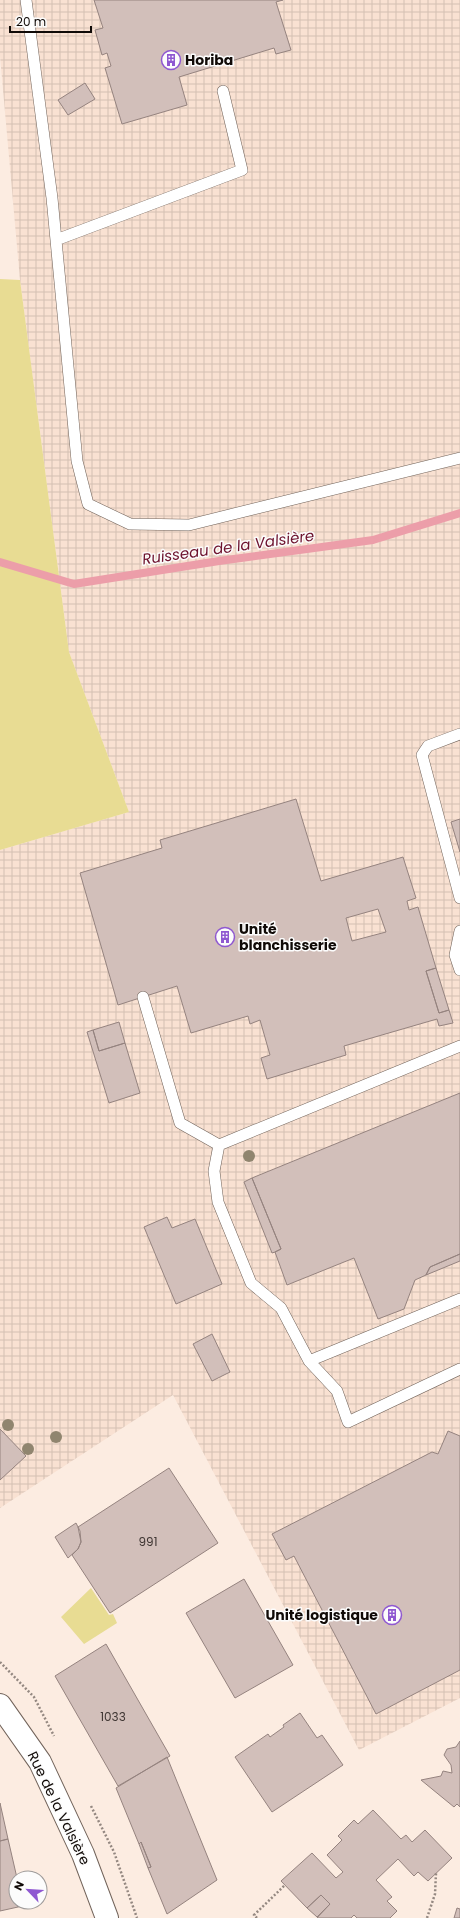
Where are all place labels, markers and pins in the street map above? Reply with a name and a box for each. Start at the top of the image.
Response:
building icon: Horiba [160,49,182,71]
place label: Horiba [185,50,233,70]
place label: Unité blanchisserie [239,919,337,955]
building icon: Unité blanchisserie [214,926,236,948]
building icon: Unité logistique [381,1604,403,1626]
place label: Unité logistique [265,1605,378,1625]

